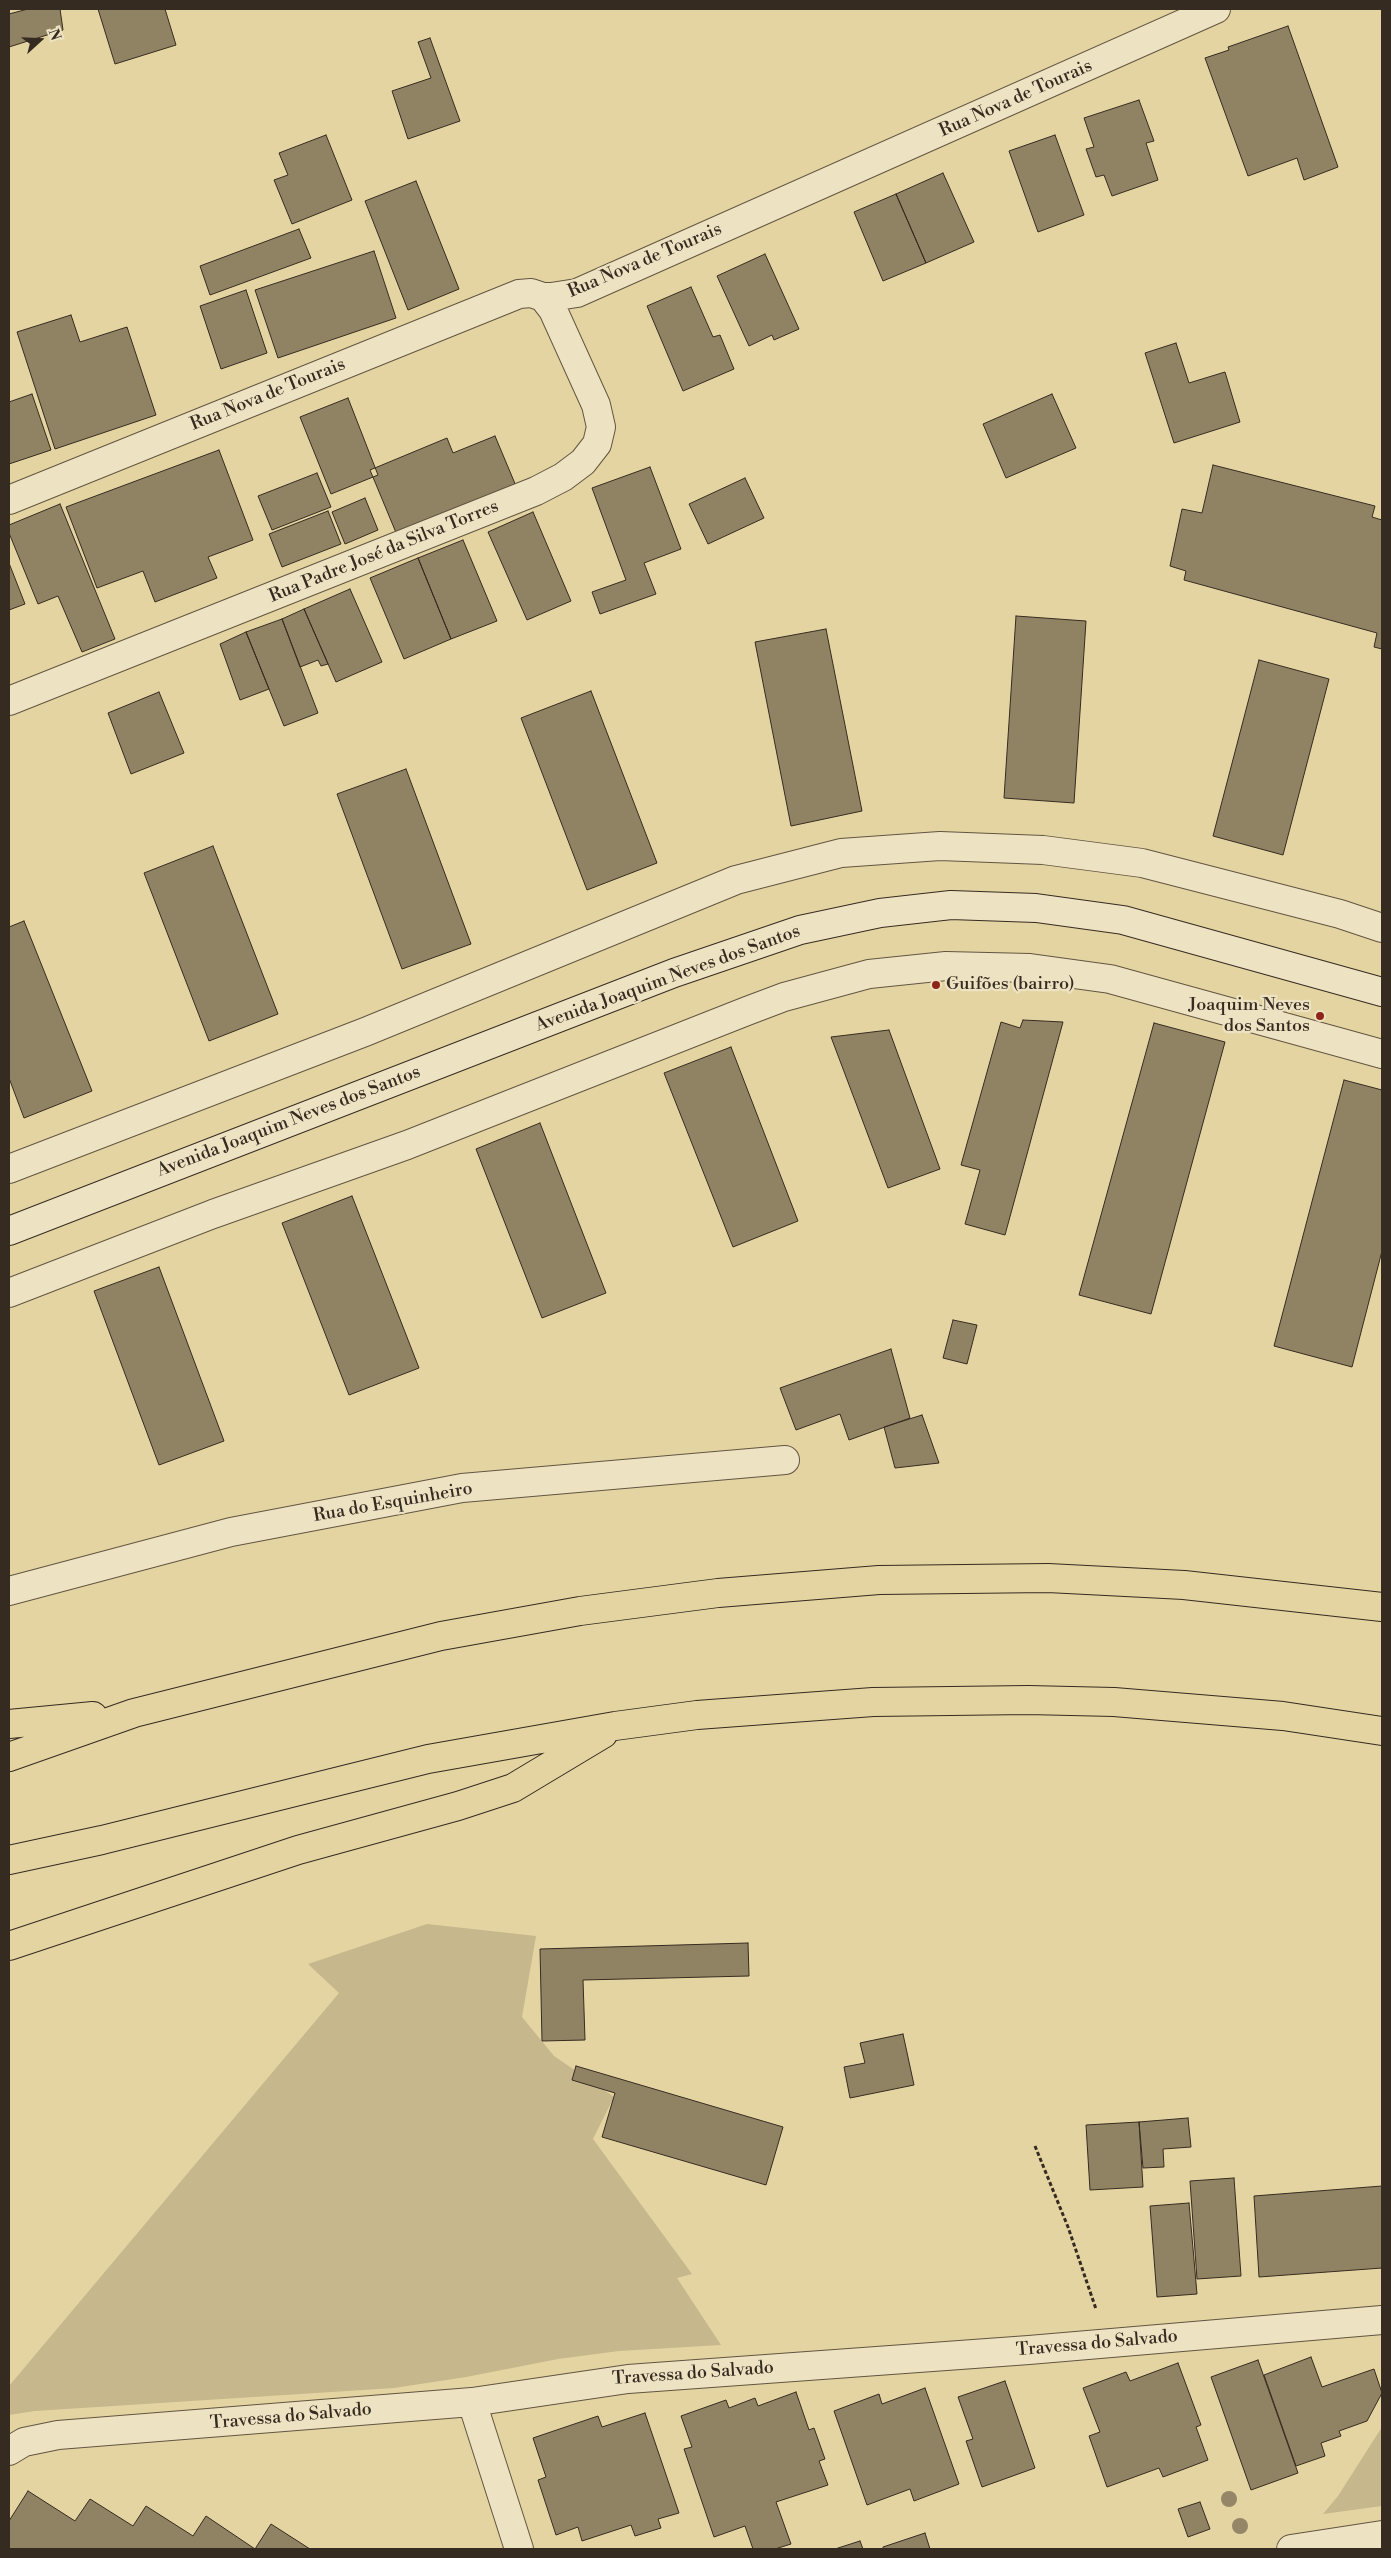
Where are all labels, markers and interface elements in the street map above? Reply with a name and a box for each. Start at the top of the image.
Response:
north arrow [15,15,65,65]
text: N [44,27,64,43]
street label: Rua Nova de Tourais [936,56,1096,142]
street label: Rua Nova de Tourais [565,219,725,303]
street label: Rua Nova de Tourais [187,354,349,436]
street label: Rua Padre José da Silva Torres [266,496,502,608]
street label: Avenida Joaquim Neves dos Santos [533,921,803,1037]
place label: Guifões (bairro) [946,974,1075,996]
marker: Guifões (bairro) [930,979,942,991]
place label: Joaquim Neves dos Santos [1188,995,1310,1038]
marker: Joaquim Neves dos Santos [1314,1010,1326,1022]
street label: Avenida Joaquim Neves dos Santos [154,1062,424,1182]
street label: Rua do Esquinheiro [312,1478,474,1528]
street label: Travessa do Salvado [1015,2326,1179,2362]
street label: Travessa do Salvado [611,2358,775,2390]
street label: Travessa do Salvado [209,2399,373,2435]

